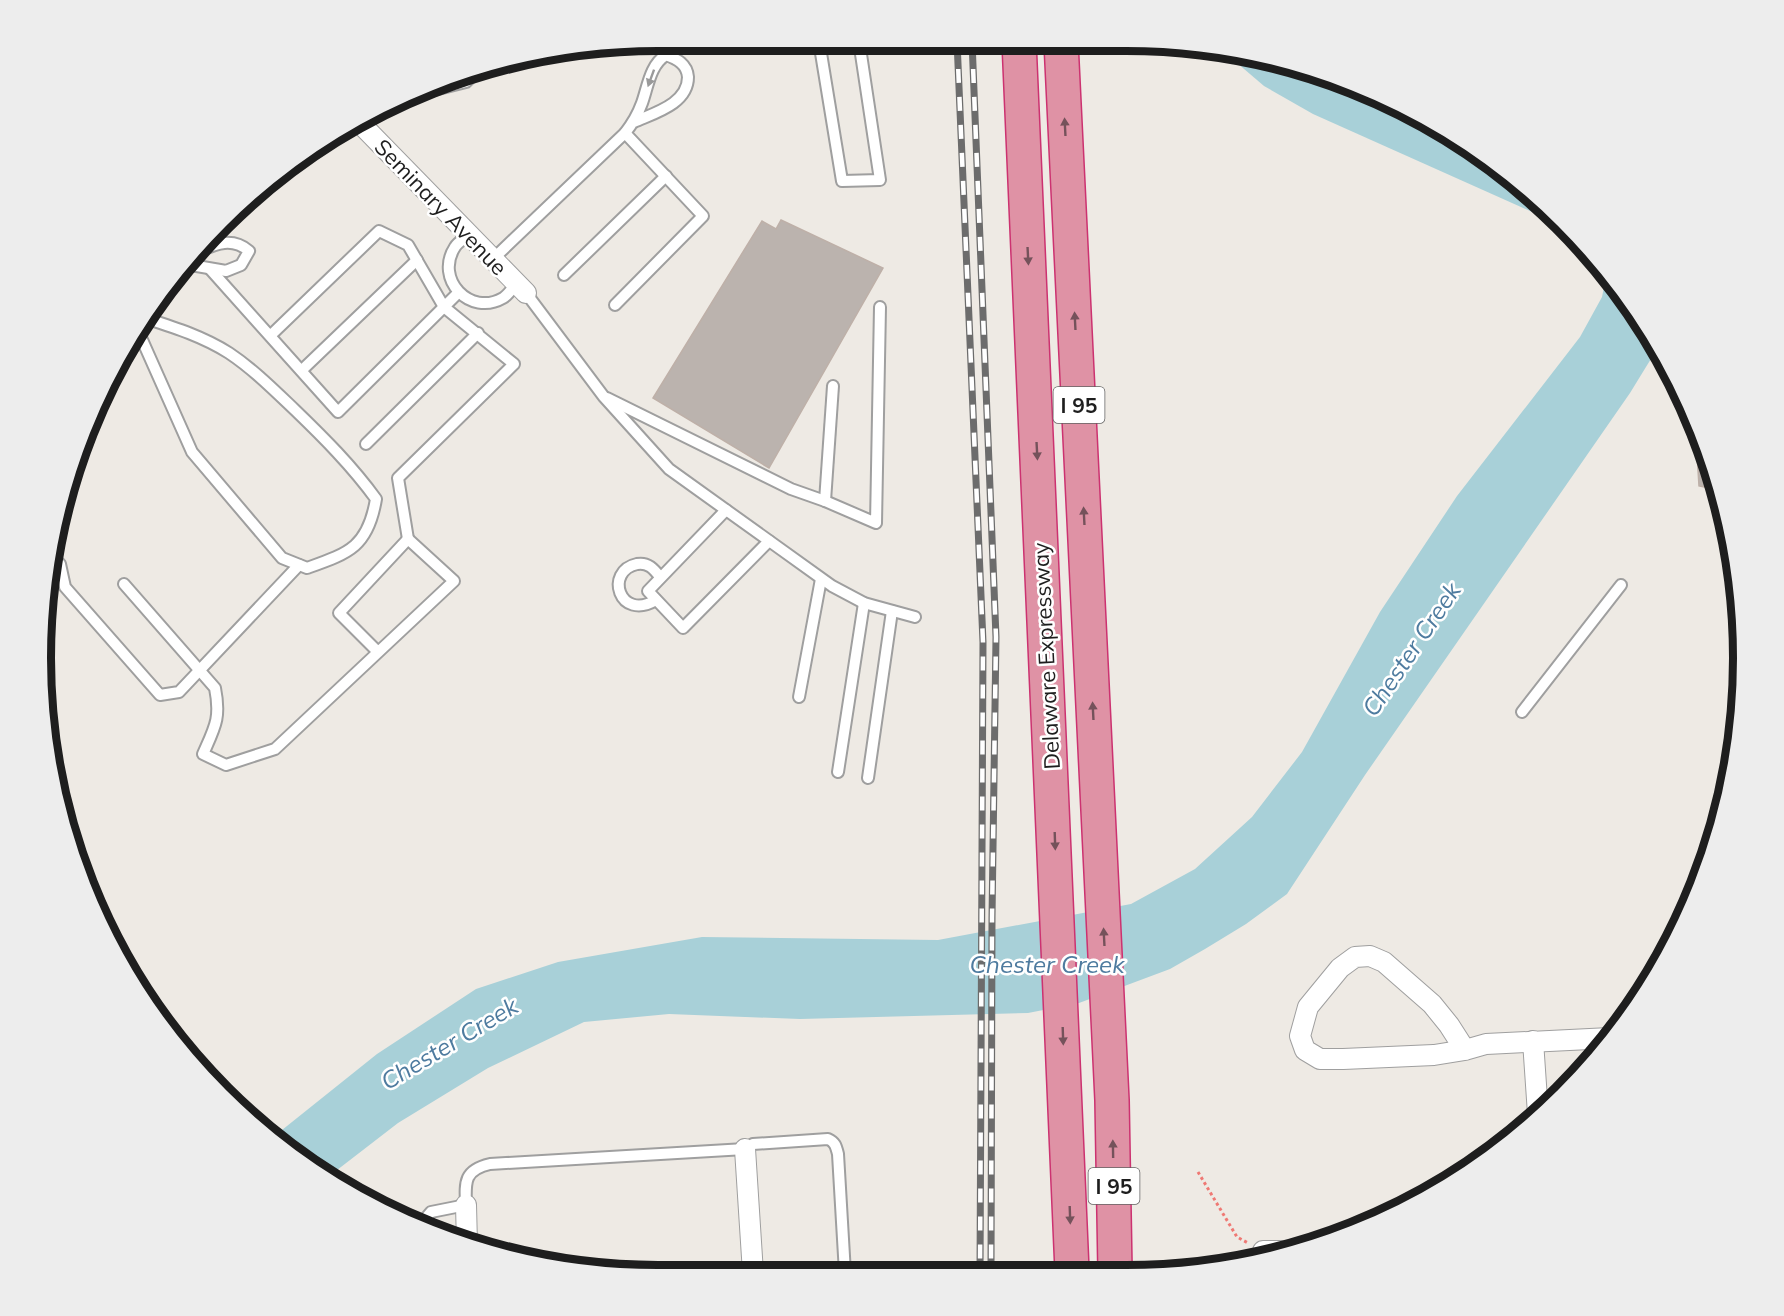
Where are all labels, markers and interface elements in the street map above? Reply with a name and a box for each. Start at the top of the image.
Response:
one-way arrow [645,69,655,87]
one-way arrow [1061,117,1070,136]
street label: Seminary Avenue [369,133,513,281]
one-way arrow [1024,247,1033,266]
one-way arrow [1070,312,1079,331]
road number: I 95 [1054,387,1104,423]
one-way arrow [1032,441,1042,460]
one-way arrow [1080,507,1089,526]
street label: Delaware Expressway [1026,541,1066,770]
water label: Chester Creek [1355,576,1467,722]
one-way arrow [1089,701,1098,720]
one-way arrow [1050,832,1059,851]
one-way arrow [1100,927,1109,946]
water label: Chester Creek [969,949,1125,979]
water label: Chester Creek [375,990,524,1096]
one-way arrow [1058,1027,1068,1046]
one-way arrow [1108,1140,1118,1159]
road number: I 95 [1088,1168,1140,1204]
one-way arrow [1066,1206,1075,1225]

